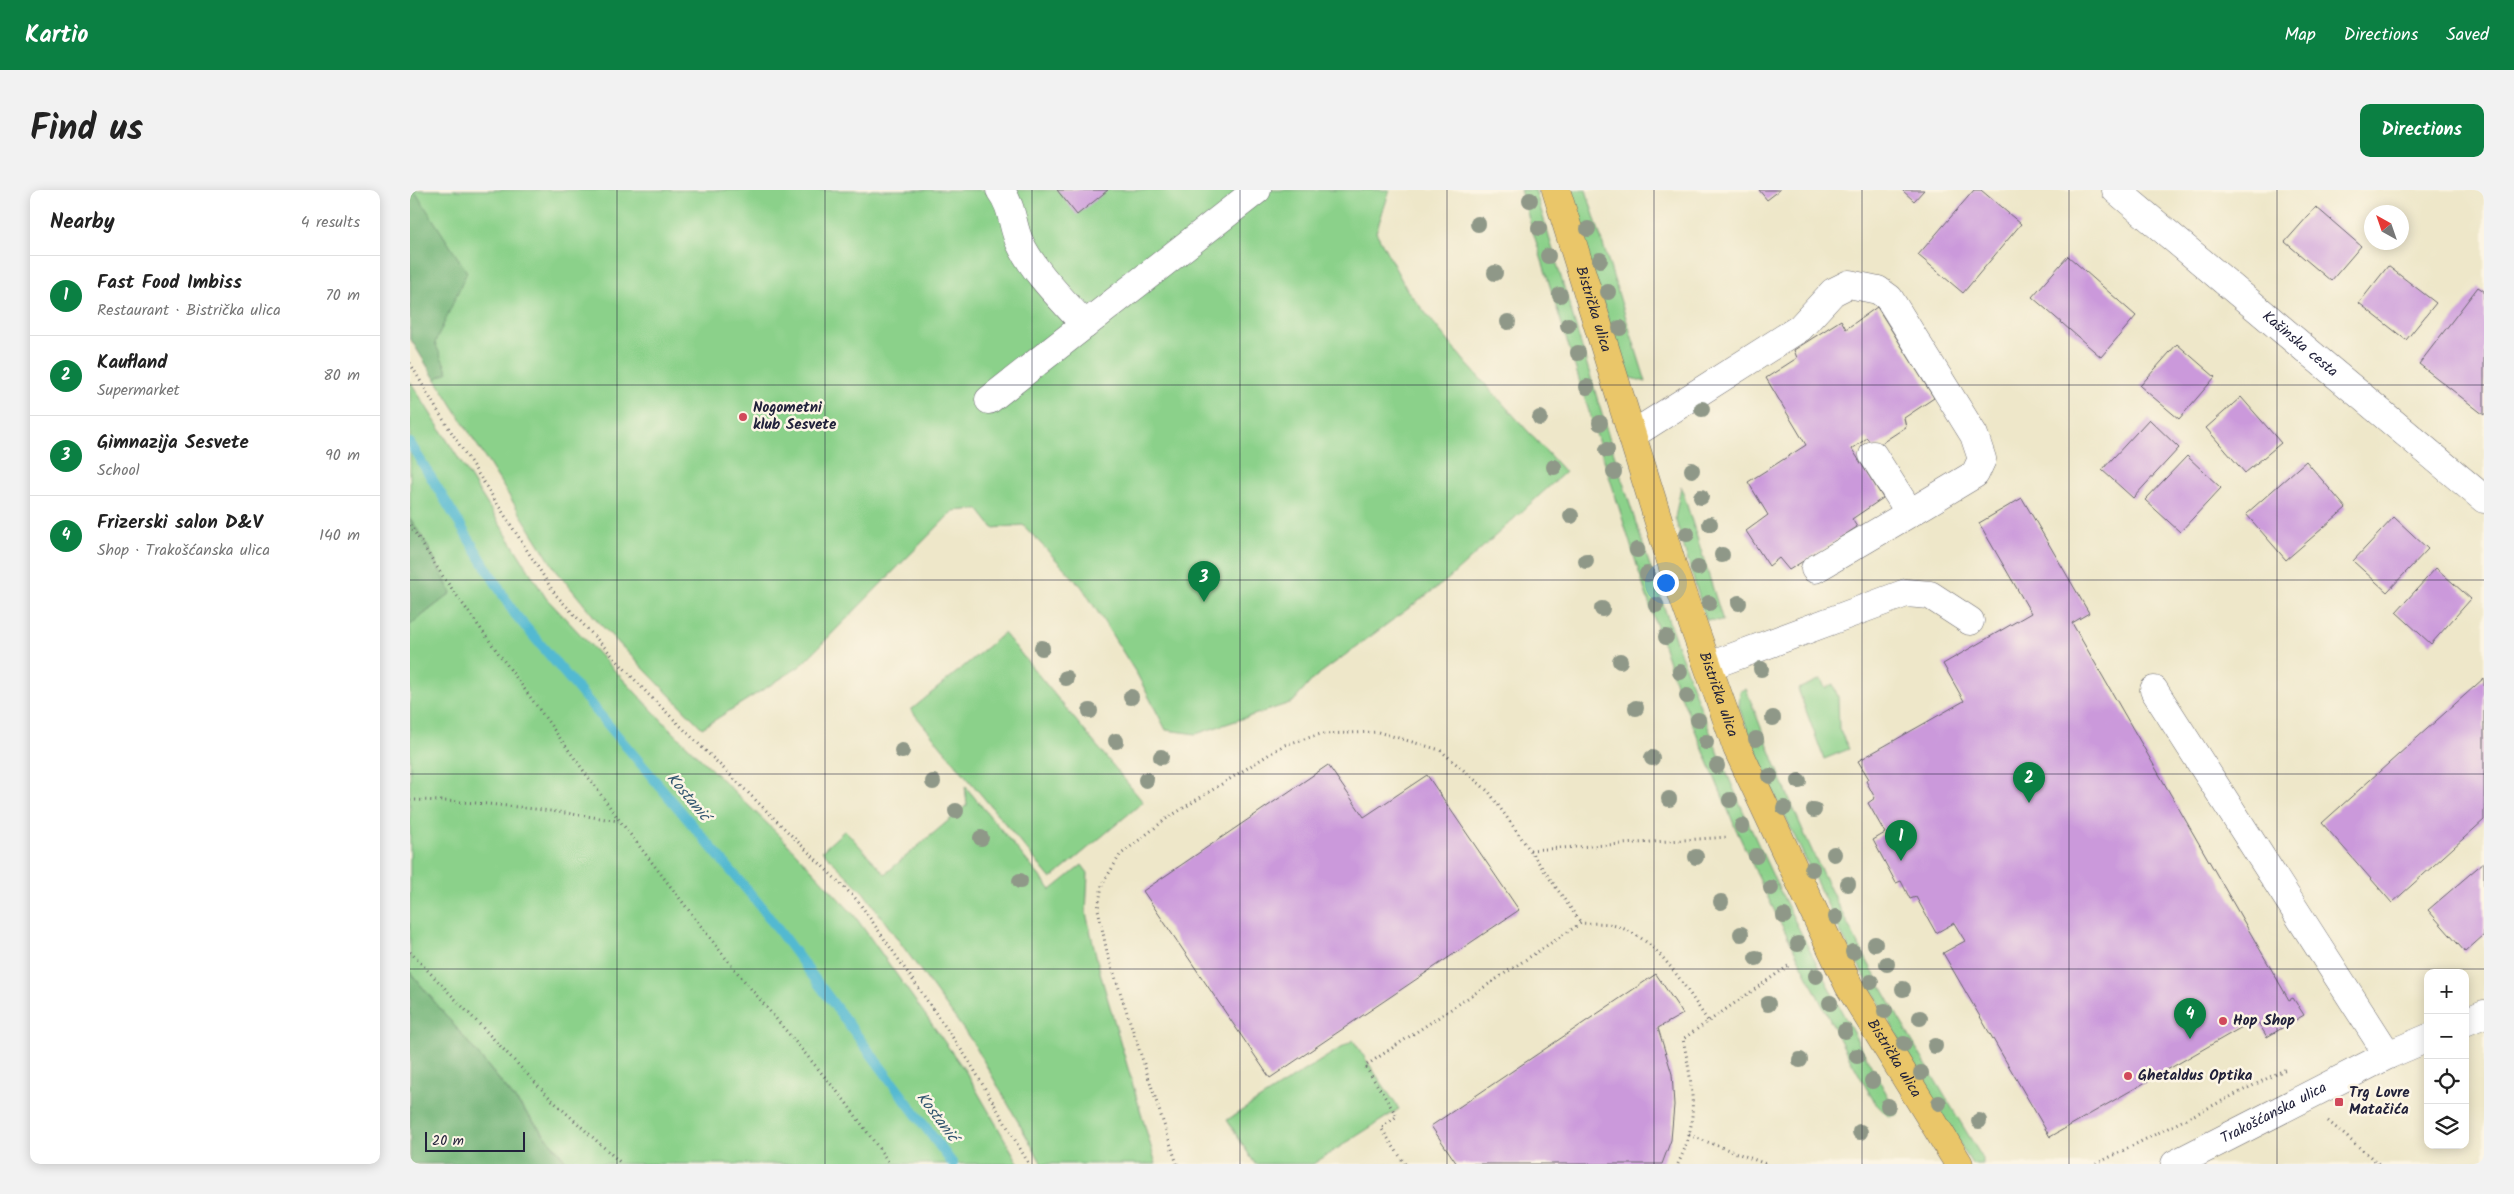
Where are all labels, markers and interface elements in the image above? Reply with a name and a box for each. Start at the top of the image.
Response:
text: Kartio [25,16,88,55]
text: Map [2284,21,2316,50]
text: Directions [2344,21,2418,50]
text: Saved [2446,21,2489,50]
text: Find us [30,102,143,158]
button: Directions [2360,104,2484,157]
north arrow [2364,205,2409,250]
text: Nearby [50,206,115,239]
text: 4 results [301,210,360,235]
street label: Bistrička ulica [1568,263,1618,355]
text: Fast Food Imbiss [97,268,242,298]
text: 1 [64,283,68,308]
text: 70 m [325,283,360,308]
text: Restaurant · Bistrička ulica [97,298,281,323]
street label: Kašinska cesta [2256,305,2343,383]
text: Kaufland [97,348,168,378]
text: 2 [61,363,71,388]
text: 80 m [323,363,360,388]
text: Supermarket [97,378,180,403]
place label: Nogometni klub Sesvete [753,396,837,437]
marker: Nogometni klub Sesvete [737,411,749,423]
text: Gimnazija Sesvete [97,428,249,458]
text: 3 [62,443,70,468]
text: 90 m [325,443,360,468]
text: School [97,458,140,483]
text: Frizerski salon D&V [97,508,263,538]
text: 4 [62,523,70,548]
text: 140 m [319,523,360,548]
text: Shop · Trakošćanska ulica [97,538,270,563]
pin: 3 [1188,561,1220,602]
your location [1653,570,1679,596]
street label: Bistrička ulica [1692,649,1744,740]
pin: 2 [2013,762,2045,803]
water label: Kostanić [660,767,718,830]
pin: 1 [1885,820,1917,861]
map controls [2424,969,2469,1149]
button: + [2424,969,2469,1014]
pin: 4 [2174,998,2206,1039]
place label: Hop Shop [2233,1009,2295,1033]
street label: Bistrička ulica [1860,1014,1927,1103]
button: − [2424,1014,2469,1059]
marker: Hop Shop [2217,1015,2229,1027]
button: locate [2424,1059,2469,1104]
place label: Ghetaldus Optika [2138,1064,2253,1088]
marker: Ghetaldus Optika [2122,1070,2134,1082]
street label: Trakošćanska ulica [2216,1076,2331,1151]
place label: Trg Lovre Matačića [2349,1081,2410,1122]
water label: Kostanić [910,1087,966,1150]
marker: Trg Lovre Matačića [2333,1096,2345,1108]
button: layers [2424,1104,2469,1149]
scale bar [425,1129,525,1152]
text: 20 m [432,1130,464,1152]

